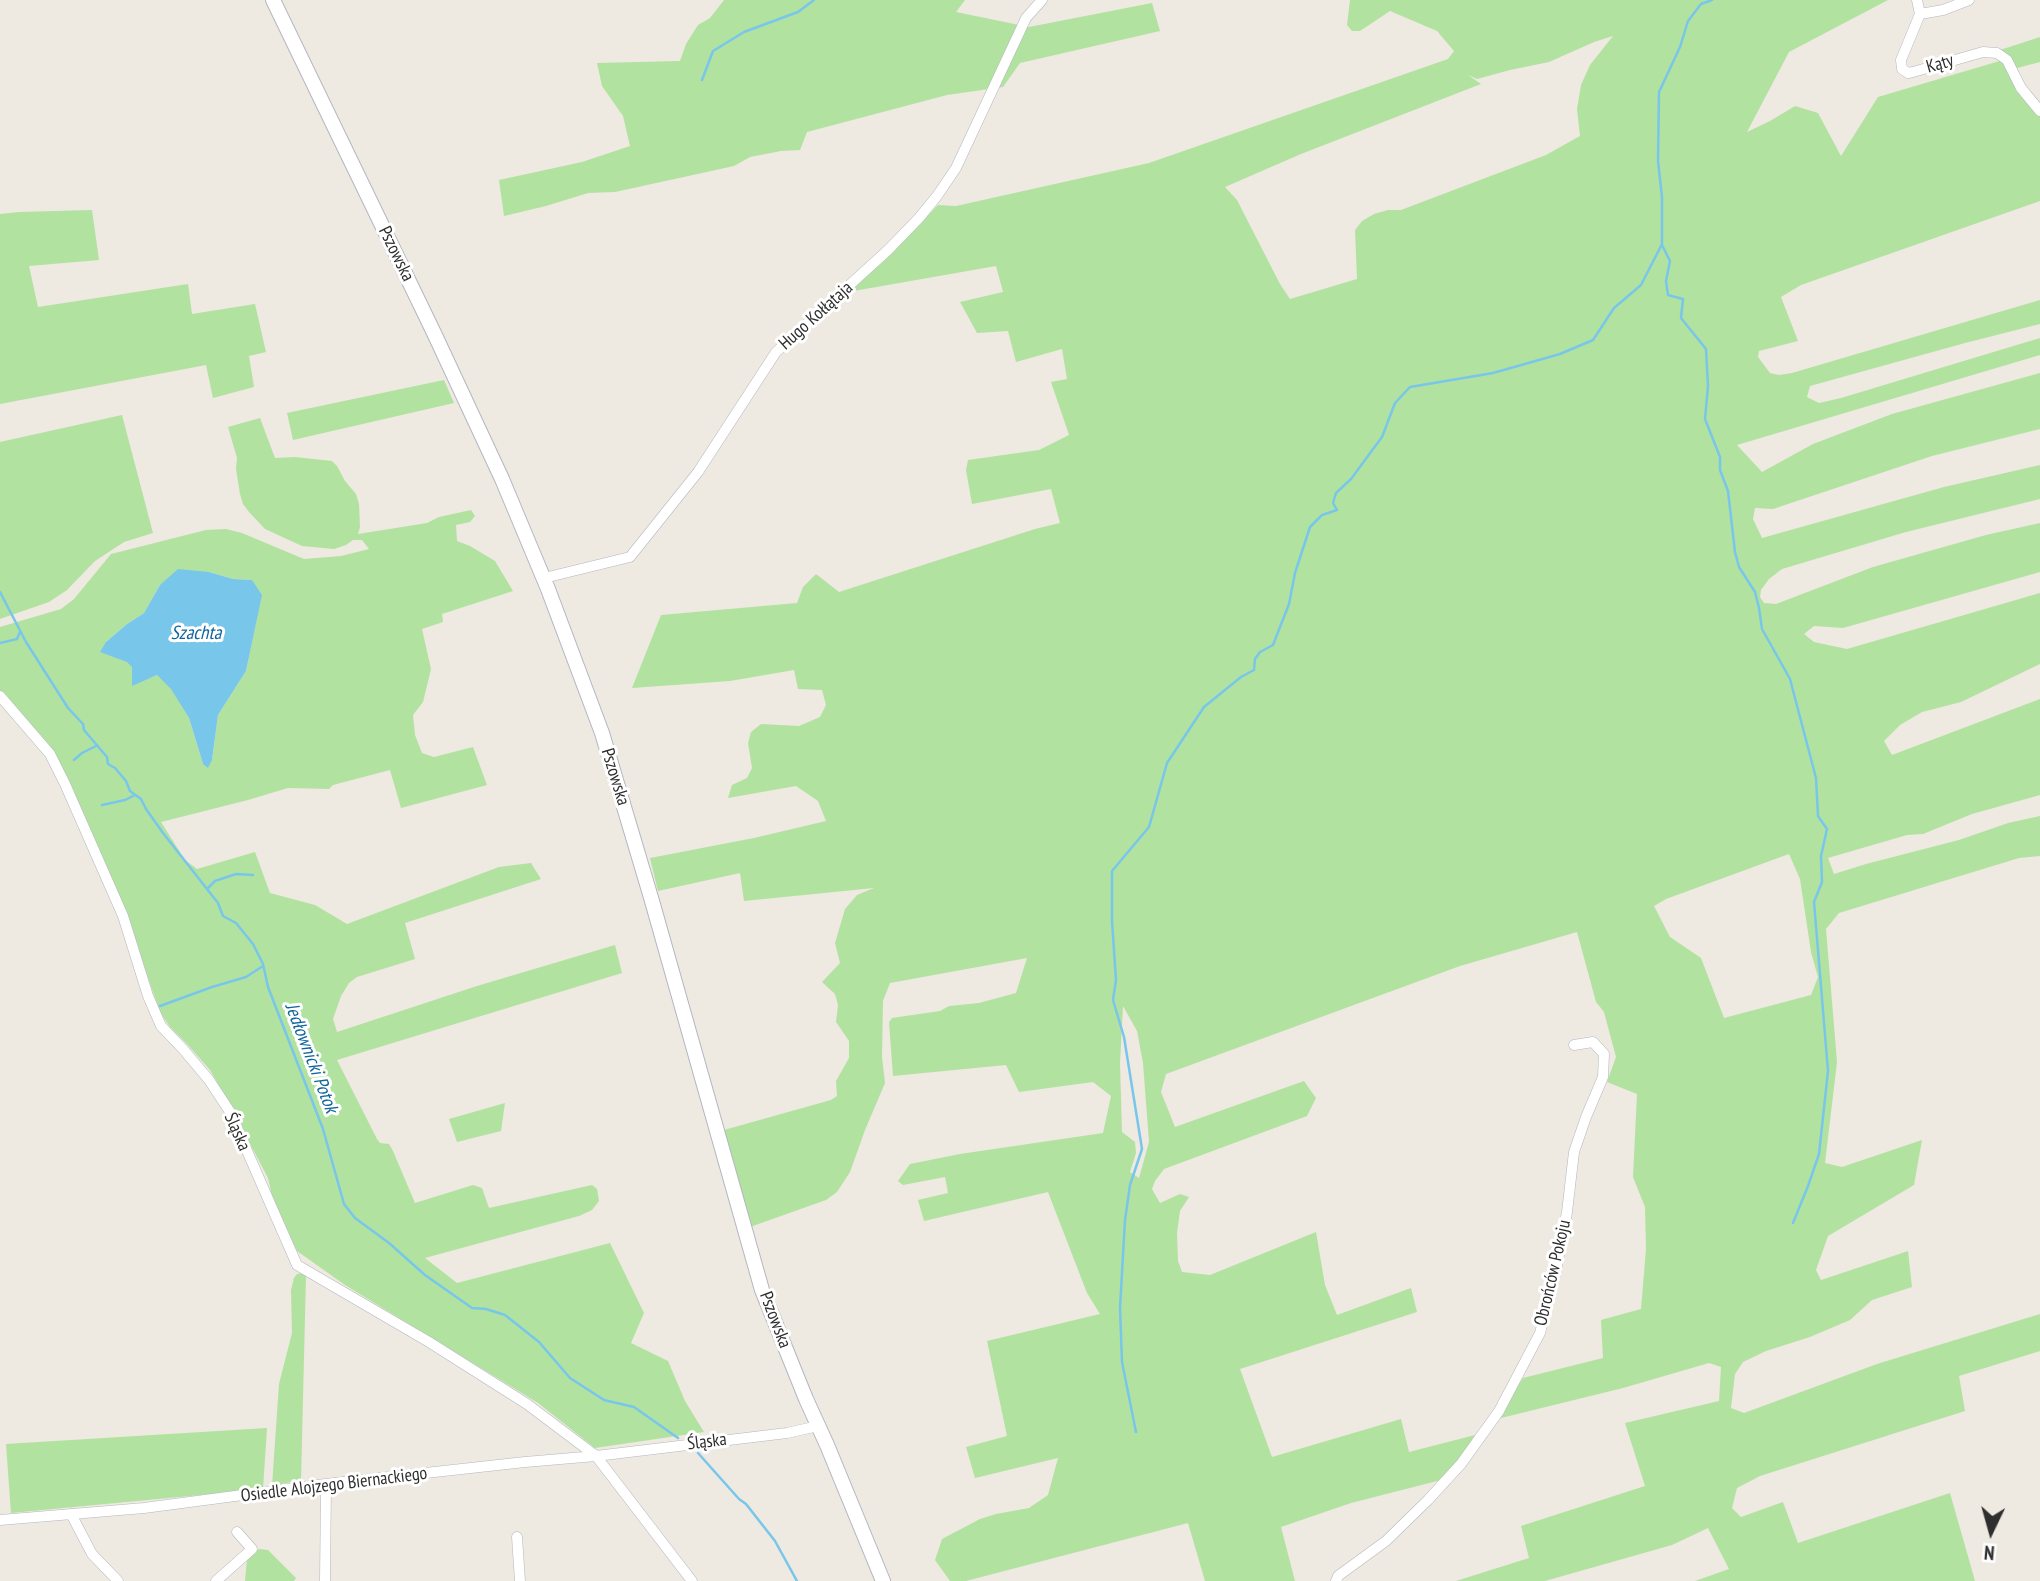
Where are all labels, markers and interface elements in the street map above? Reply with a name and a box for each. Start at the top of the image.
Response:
street label: Kąty [1924,50,1956,78]
street label: Pszowska [373,223,419,285]
street label: Hugo Kołłątaja [775,277,857,355]
water label: Szachta [171,623,221,645]
street label: Pszowska [596,746,634,808]
water label: Jedłownicki Potok [280,1000,342,1116]
street label: Śląska [219,1110,255,1154]
street label: Obrońców Pokoju [1530,1218,1576,1328]
street label: Pszowska [754,1289,796,1351]
street label: Śląska [686,1429,728,1455]
street label: Osiedle Alojzego Biernackiego [239,1463,429,1507]
north arrow [1956,1497,2026,1567]
text: N [1983,1541,1995,1565]

